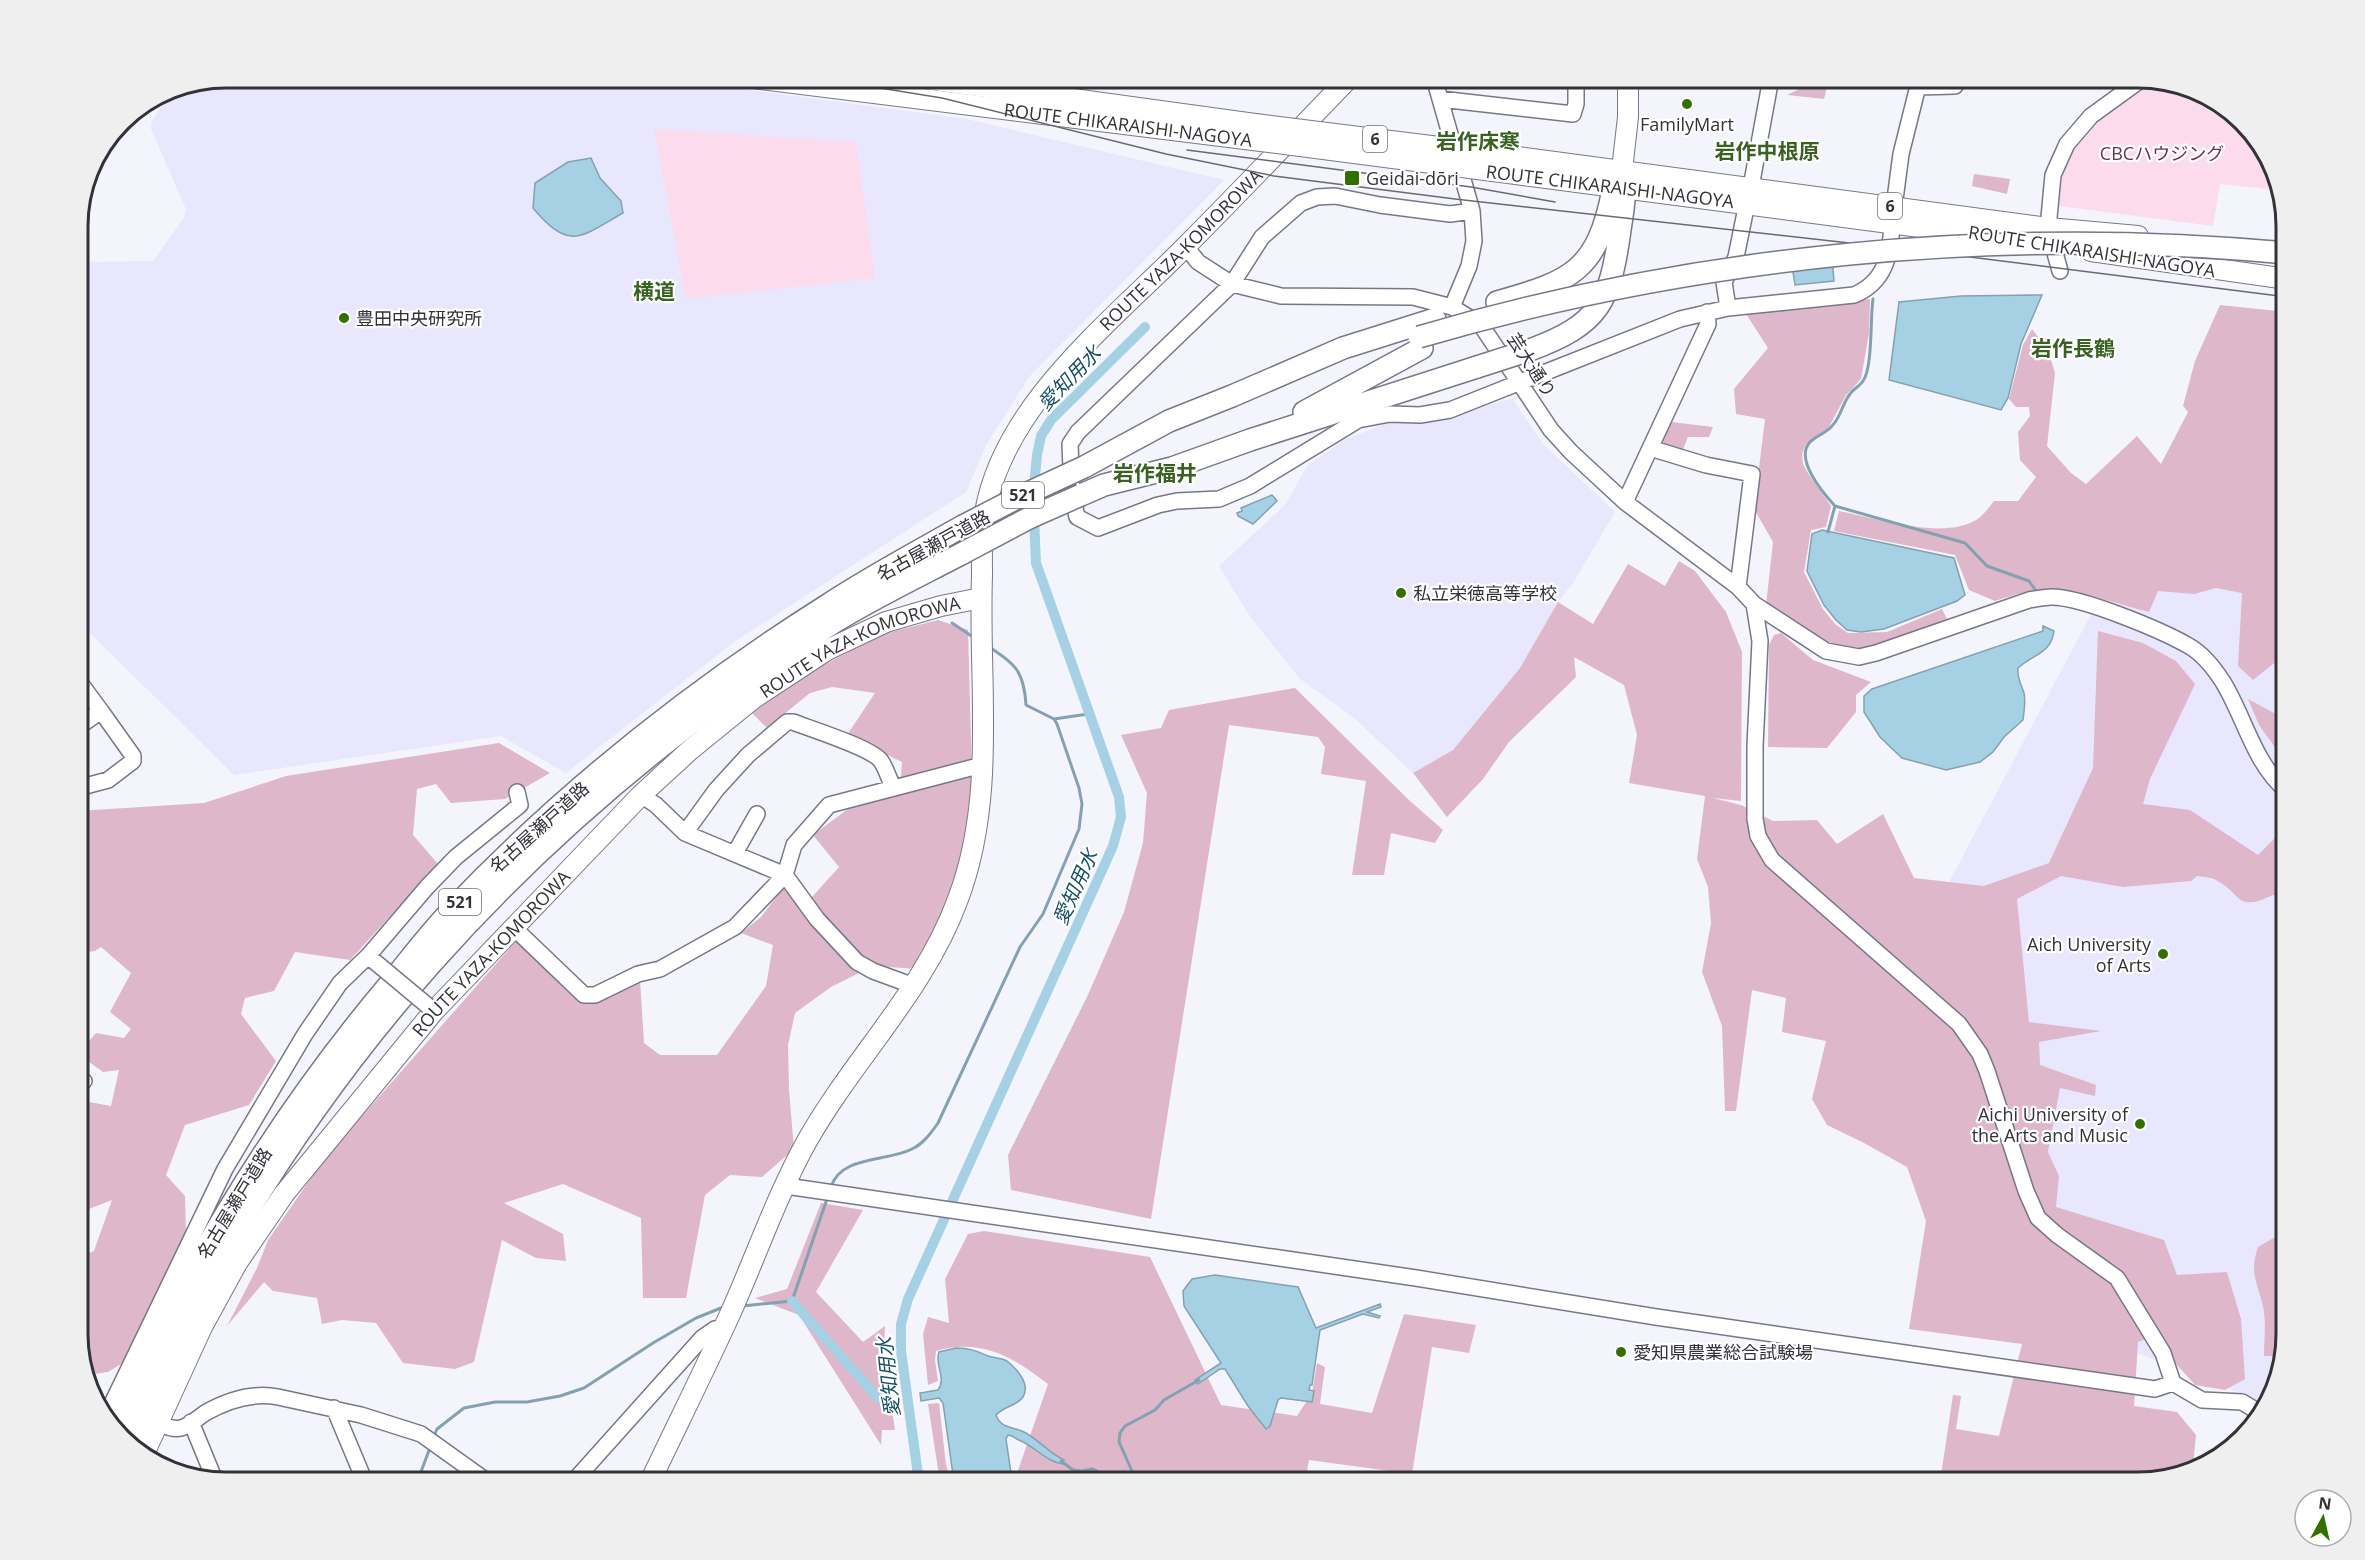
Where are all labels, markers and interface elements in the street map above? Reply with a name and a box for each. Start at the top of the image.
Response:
street label: ROUTE CHIKARAISHI-NAGOYA [1003,97,1254,152]
marker: FamilyMart [1680,97,1694,111]
place label: FamilyMart [1640,112,1734,136]
road number: 6 [1363,126,1387,152]
district label: 岩作床寒 [1436,127,1520,155]
district label: 岩作中根原 [1715,137,1820,165]
park label: CBCハウジング [2100,141,2224,165]
street label: ROUTE CHIKARAISHI-NAGOYA [1485,159,1736,213]
street label: ROUTE YAZA-KOMOROWA [1094,163,1268,336]
place label: Geidai-dōri [1366,166,1459,190]
marker: Geidai-dōri [1343,169,1361,187]
road number: 6 [1878,193,1902,219]
street label: ROUTE CHIKARAISHI-NAGOYA [1967,220,2218,282]
district label: 横道 [633,277,675,305]
place label: 豊田中央研究所 [356,306,482,330]
marker: 豊田中央研究所 [337,311,351,325]
street label: 芸大通り [1502,328,1562,402]
district label: 岩作長鶴 [2031,334,2115,362]
water label: 愛知用水 [1032,338,1108,416]
district label: 岩作福井 [1113,459,1197,487]
road number: 521 [1002,482,1044,508]
street label: 名古屋瀬戸道路 [872,504,994,586]
place label: 私立栄徳高等学校 [1413,581,1557,605]
marker: 私立栄徳高等学校 [1394,586,1408,600]
street label: ROUTE YAZA-KOMOROWA [755,590,963,703]
street label: 名古屋瀬戸道路 [484,776,594,878]
water label: 愛知用水 [1046,843,1104,929]
street label: ROUTE YAZA-KOMOROWA [406,864,575,1041]
road number: 521 [439,889,481,915]
place label: Aich University of Arts [2027,932,2152,977]
marker: Aich University of Arts [2156,947,2170,961]
place label: Aichi University of the Arts and Music [1972,1102,2129,1147]
marker: Aichi University of the Arts and Music [2133,1117,2147,1131]
street label: 名古屋瀬戸道路 [191,1143,277,1263]
water label: 愛知用水 [870,1334,906,1418]
place label: 愛知県農業総合試験場 [1633,1340,1813,1364]
marker: 愛知県農業総合試験場 [1614,1345,1628,1359]
north arrow [2293,1488,2353,1548]
text: N [2317,1491,2333,1515]

